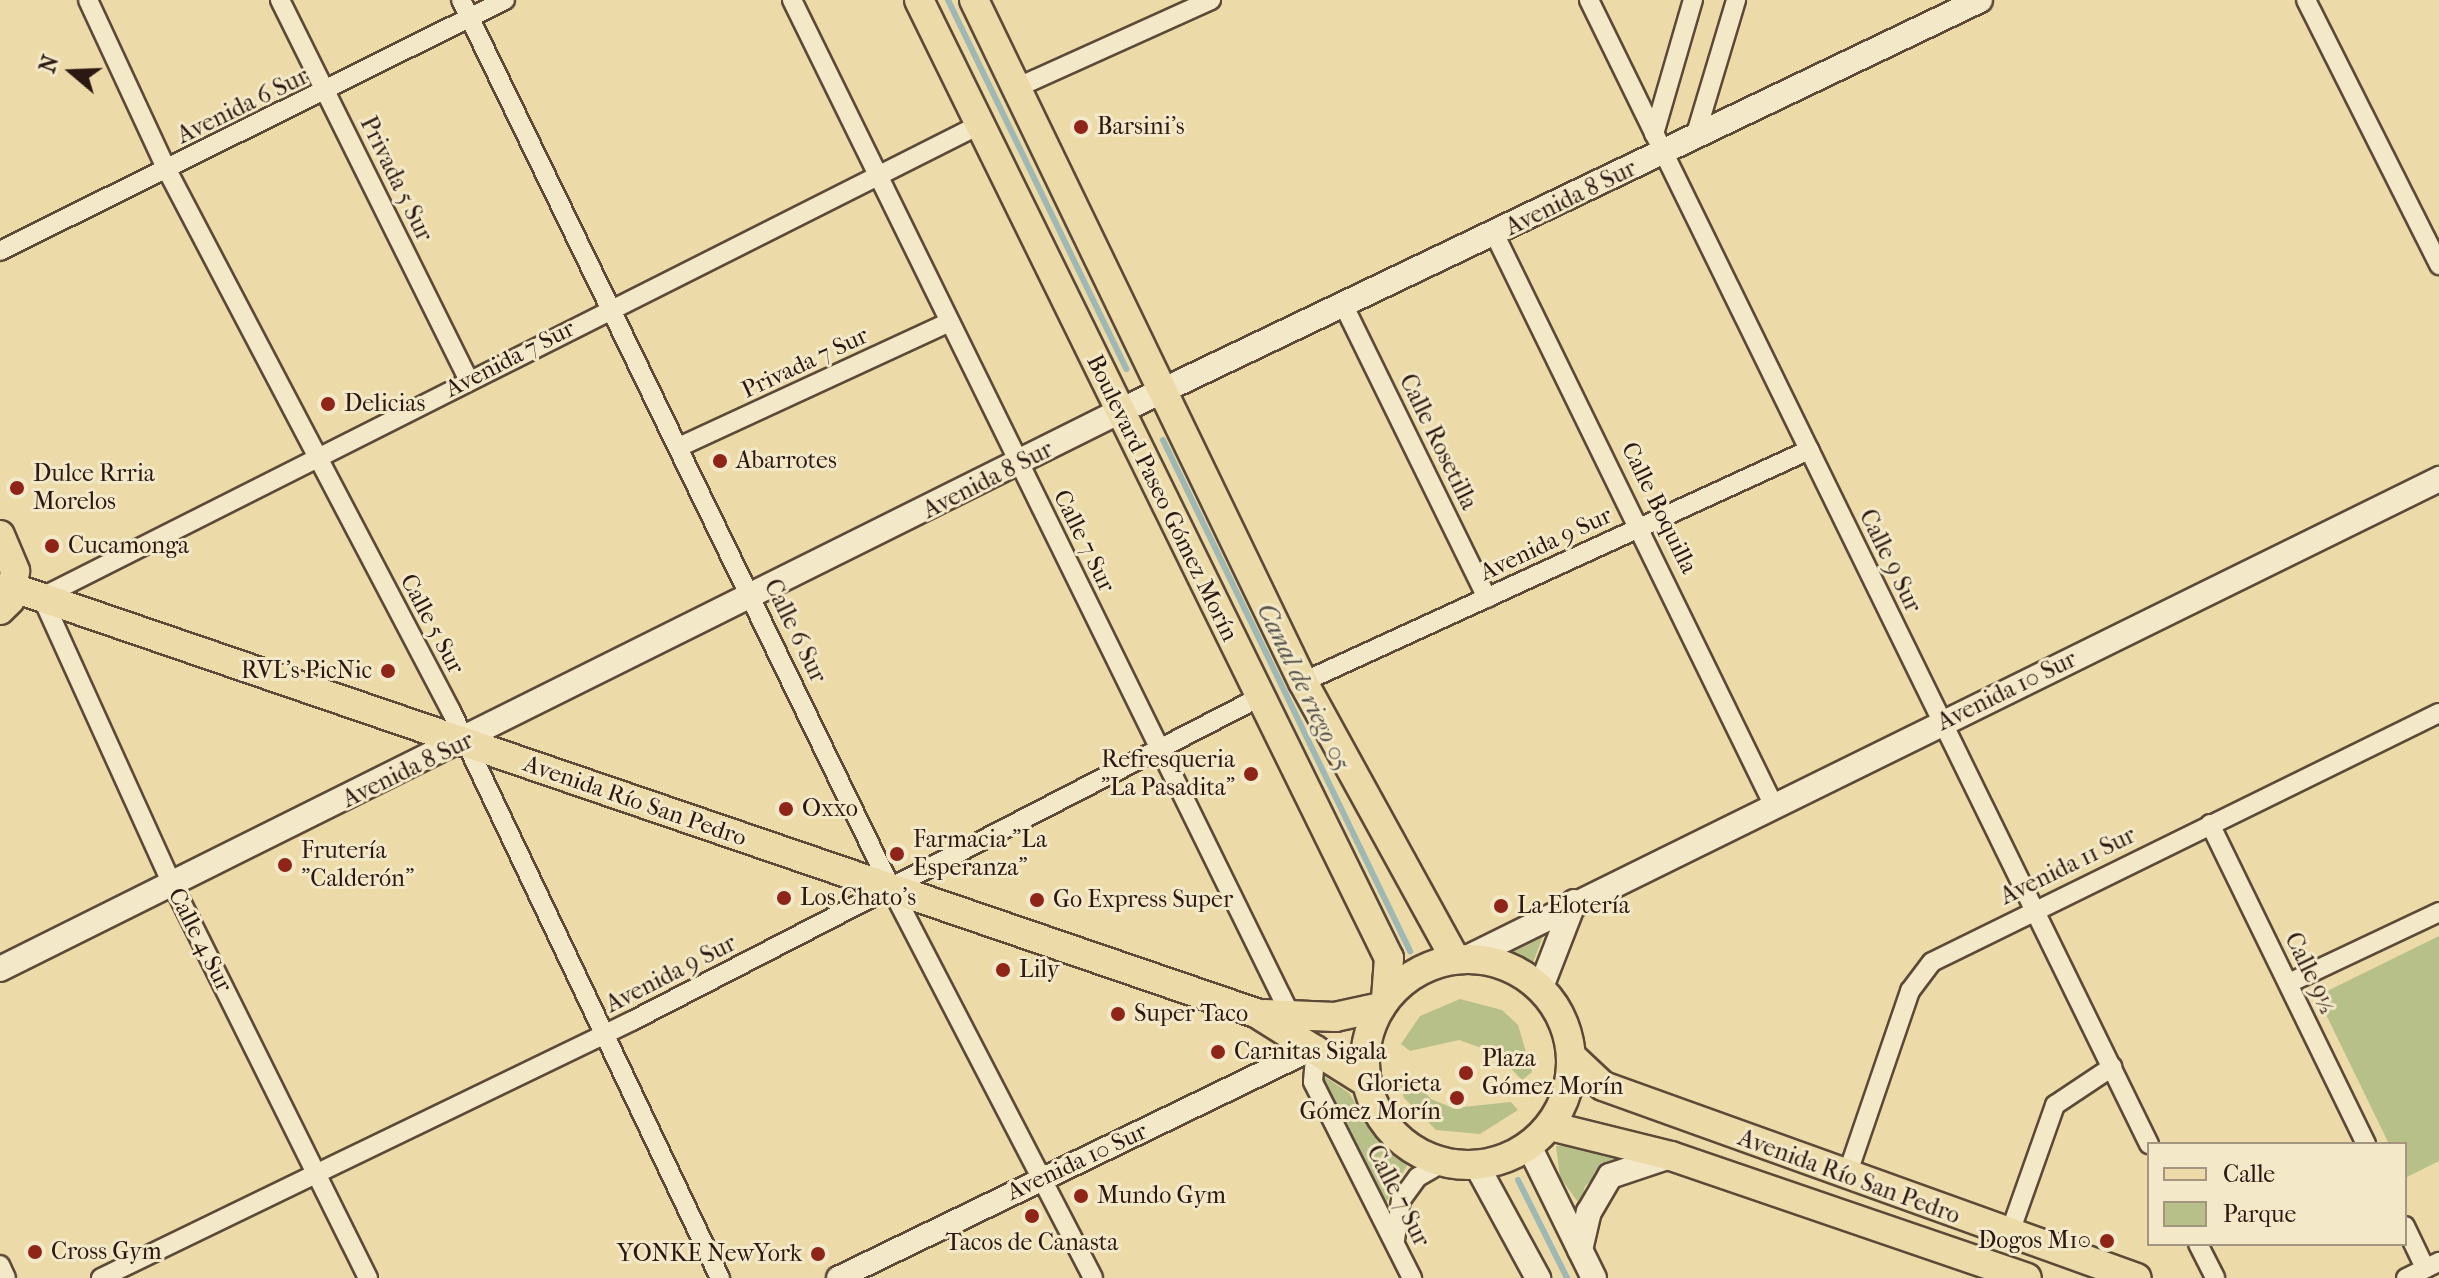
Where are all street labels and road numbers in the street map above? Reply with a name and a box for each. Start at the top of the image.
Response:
street label: Avenida 6 Sur [172,62,314,150]
street label: Privada 5 Sur [353,112,439,246]
street label: Avenida 8 Sur [1501,154,1641,242]
street label: Avenida 7 Sur [440,314,580,404]
street label: Privada 7 Sur [737,321,873,405]
street label: Boulevard Paseo Gómez Morín [1080,350,1244,646]
street label: Calle Rosetilla [1393,369,1483,515]
street label: Avenida 8 Sur [918,435,1058,525]
street label: Calle Boquilla [1615,438,1703,578]
street label: Calle 7 Sur [1047,485,1121,597]
street label: Avenida 9 Sur [1475,501,1617,587]
street label: Calle 9 Sur [1853,505,1927,617]
street label: Calle 5 Sur [394,569,470,679]
street label: Calle 6 Sur [758,575,832,687]
street label: Avenida 10 Sur [1933,645,2081,737]
street label: Avenida 8 Sur [338,726,478,814]
street label: Avenida Río San Pedro [520,749,750,853]
street label: Avenida 11 Sur [1996,821,2140,911]
street label: Calle 4 Sur [162,883,238,997]
street label: Calle 9½ [2278,928,2342,1018]
street label: Avenida 9 Sur [601,929,741,1019]
street label: Avenida 10 Sur [1002,1117,1152,1207]
street label: Avenida Río San Pedro [1734,1123,1964,1231]
street label: Calle 7 Sur [1360,1140,1436,1252]

